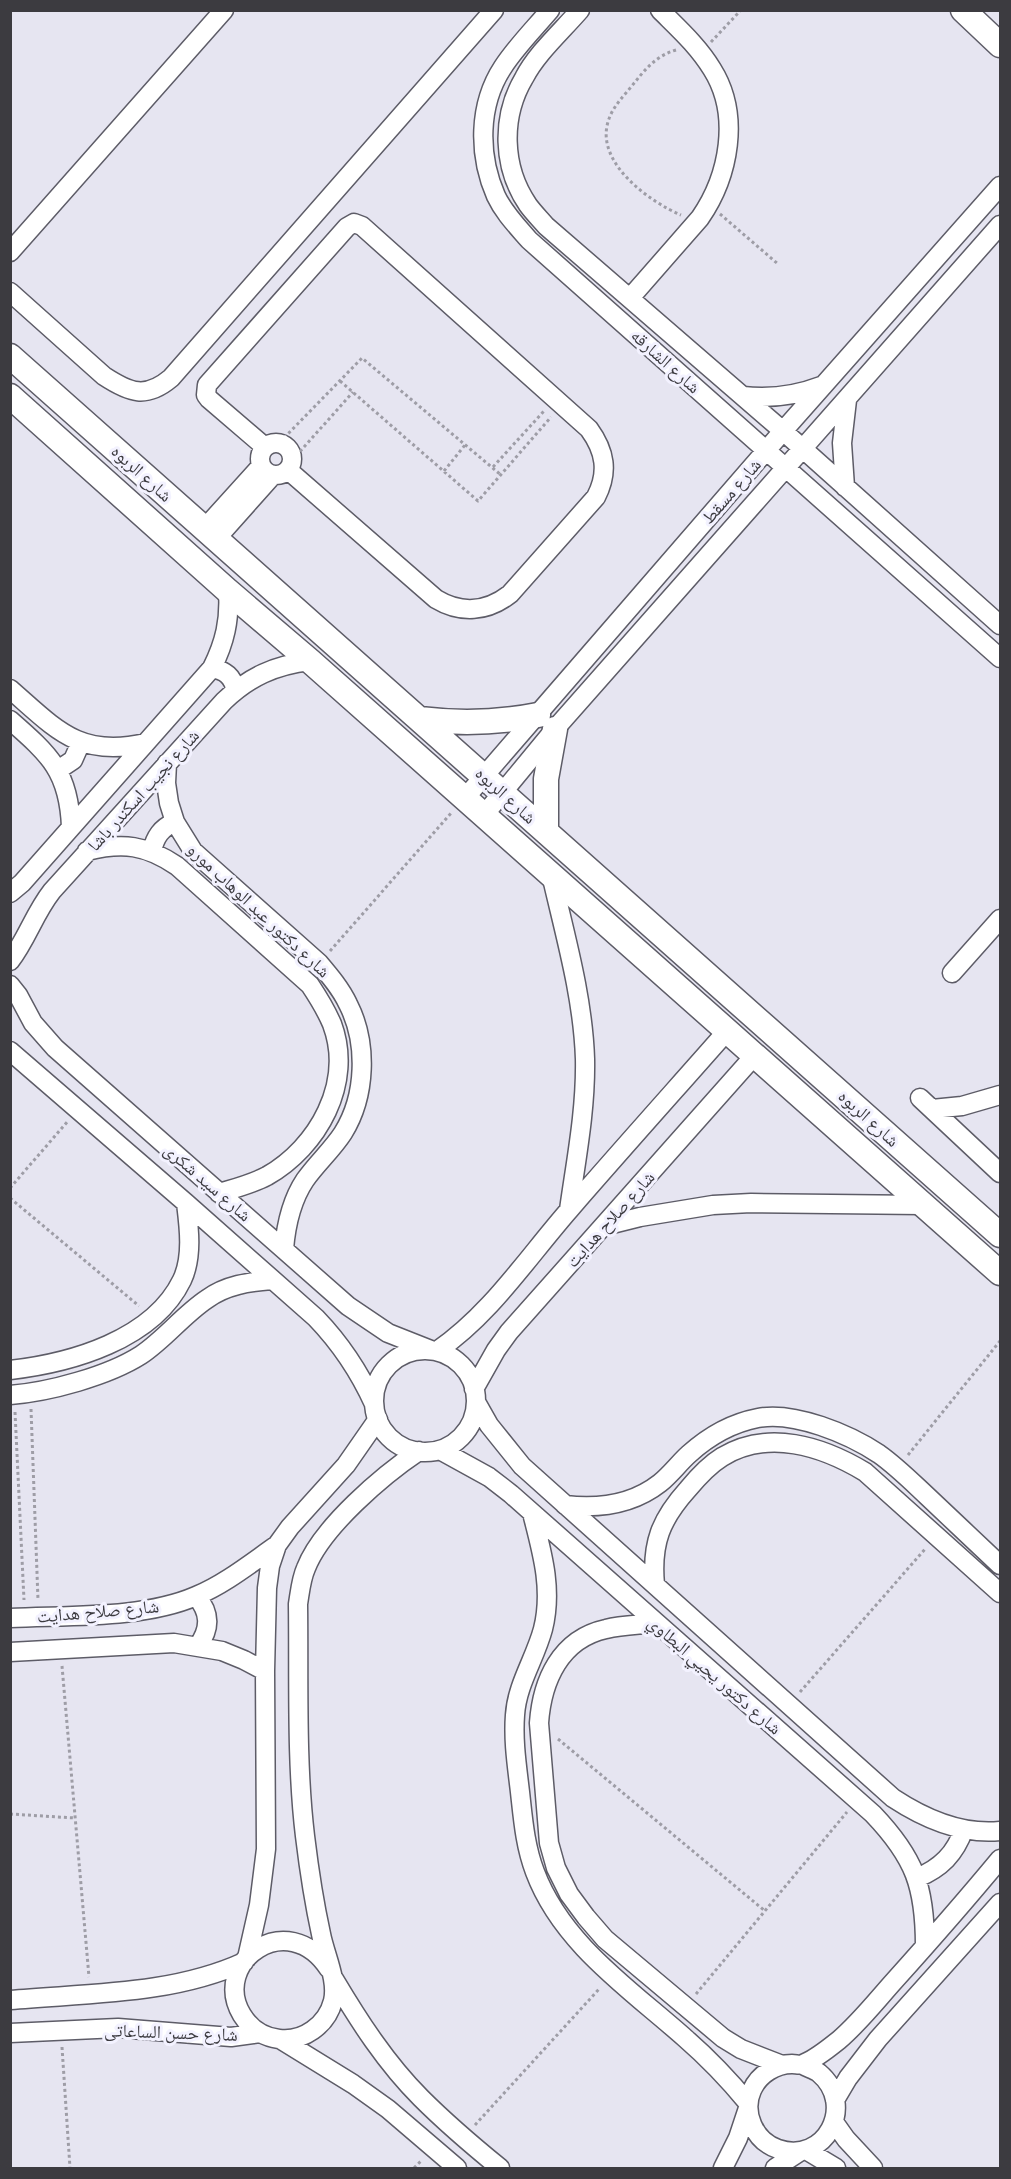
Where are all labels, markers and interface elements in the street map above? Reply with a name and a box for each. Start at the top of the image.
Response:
street label: شارع الشارقه [626,324,705,398]
street label: شارع الربوه [107,440,177,507]
street label: شارع مسقط [697,454,766,529]
street label: شارع نجيب اسكندر باشا [83,725,204,856]
street label: شارع الربوه [471,762,541,829]
street label: شارع دكتور عبد الوهاب مورو [183,838,335,982]
street label: شارع الربوه [834,1085,904,1152]
street label: شارع سيد شكرى [160,1139,256,1226]
street label: شارع صلاح هدايت [561,1166,660,1273]
street label: شارع صلاح هدايت [36,1595,160,1629]
street label: شارع دكتور يحيي البطاوي [641,1611,786,1742]
street label: شارع حسن الساعاتى [104,2019,238,2046]

